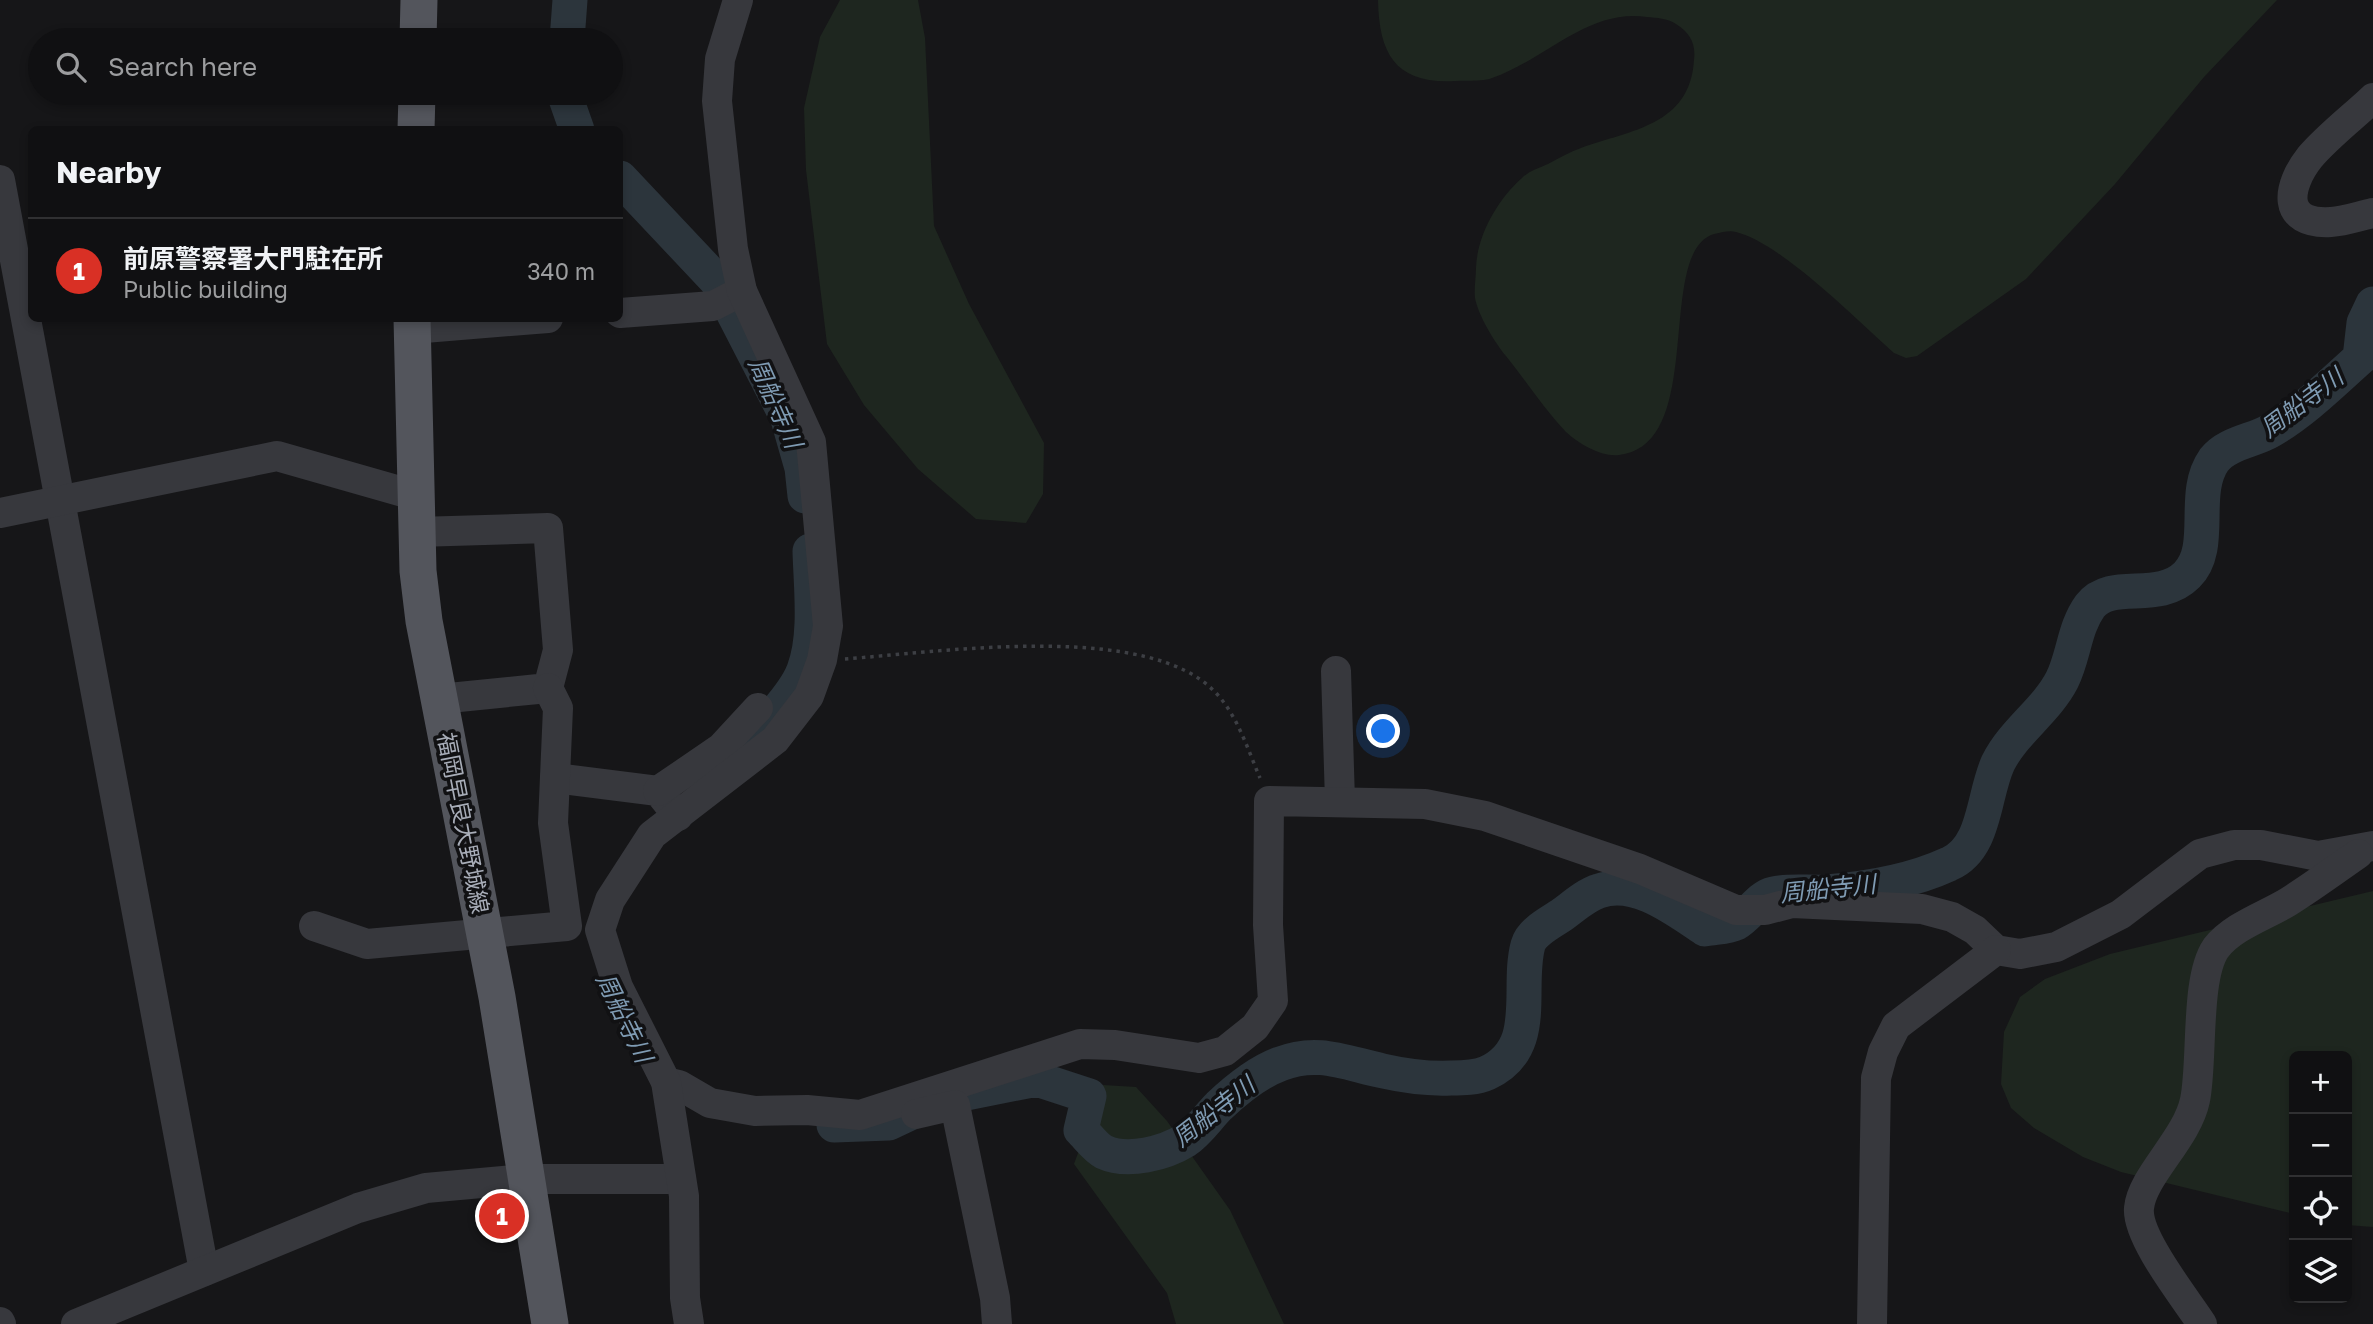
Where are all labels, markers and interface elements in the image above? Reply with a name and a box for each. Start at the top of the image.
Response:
search box [28,28,623,105]
icon: search [52,48,90,86]
text: Search here [108,51,257,82]
text: Nearby [56,154,161,190]
text: 前原警察署大門駐在所 [123,243,383,274]
text: 1 [73,257,85,285]
text: 340 m [527,257,595,285]
text: Public building [123,275,288,303]
water label: 周船寺川 [744,353,810,455]
water label: 周船寺川 [2254,360,2351,442]
your location [1366,714,1400,748]
street label: 福岡早良大野城線 [433,730,495,916]
water label: 周船寺川 [1779,868,1880,907]
water label: 周船寺川 [591,968,661,1070]
map controls [2289,1051,2352,1303]
button: + [2289,1051,2352,1114]
water label: 周船寺川 [1166,1068,1262,1152]
button: − [2289,1114,2352,1177]
button: locate [2289,1177,2352,1240]
pin: 1 [479,1190,525,1242]
button: layers [2289,1240,2352,1303]

